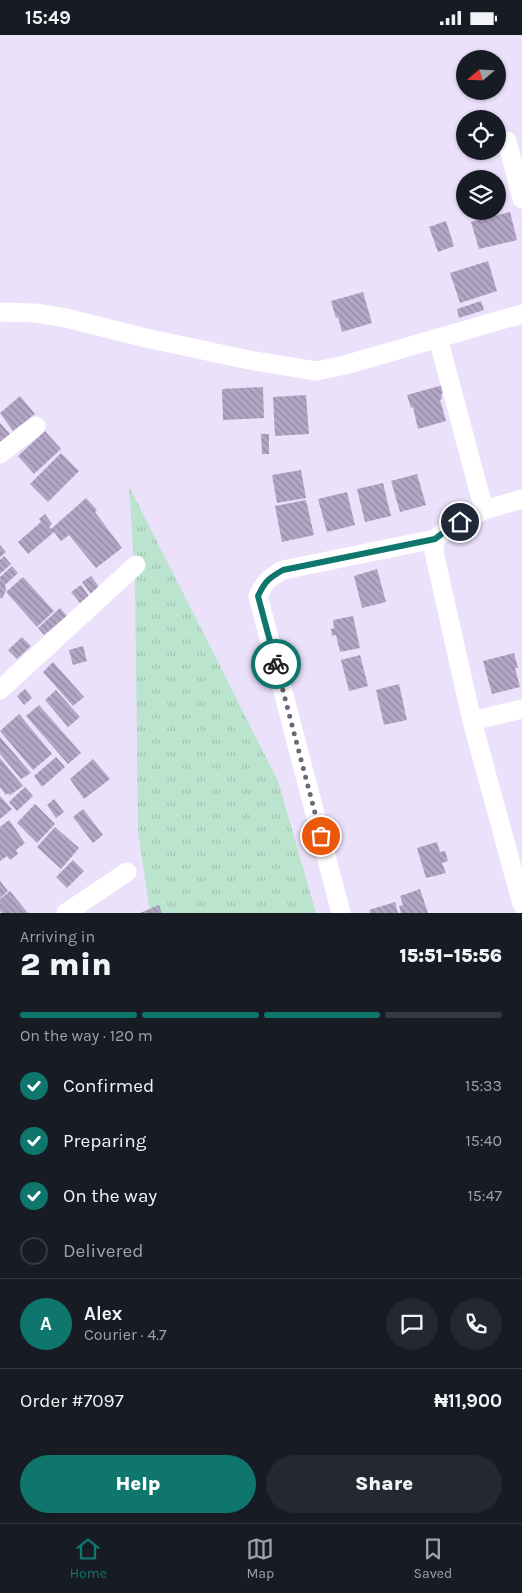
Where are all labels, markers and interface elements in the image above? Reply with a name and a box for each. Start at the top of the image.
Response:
text: 15:49 [25,7,71,29]
north arrow [456,50,506,100]
map controls [456,50,506,220]
button: locate [456,110,506,160]
button: layers [456,170,506,220]
pin [439,501,481,543]
icon: home [446,508,474,536]
courier [251,639,301,689]
icon: bike [262,650,290,678]
pin [300,815,342,857]
icon: bag [307,822,335,850]
text: Arriving in [20,927,95,946]
text: 15:51–15:56 [399,945,502,967]
text: 2 min [20,946,112,983]
text: On the way · 120 m [20,1026,153,1045]
icon: check [20,1072,48,1100]
text: Confirmed [63,1075,154,1097]
text: 15:33 [465,1076,502,1095]
icon: check [20,1127,48,1155]
text: Preparing [63,1130,146,1152]
text: 15:40 [466,1131,502,1150]
icon: check [20,1182,48,1210]
text: On the way [63,1185,157,1207]
text: 15:47 [468,1186,502,1205]
text: Delivered [63,1240,143,1262]
button: chat [386,1298,438,1350]
button: phone [450,1298,502,1350]
text: Alex [84,1303,122,1325]
text: A [40,1313,52,1335]
text: Courier · 4.7 [84,1325,167,1344]
text: Order #7097 [20,1390,124,1412]
text: ₦11,900 [434,1390,502,1412]
button: Help [20,1455,256,1513]
button: Share [266,1455,502,1513]
tab: Home [70,1535,107,1582]
tab: Map [246,1535,274,1582]
tab: Saved [414,1535,452,1582]

